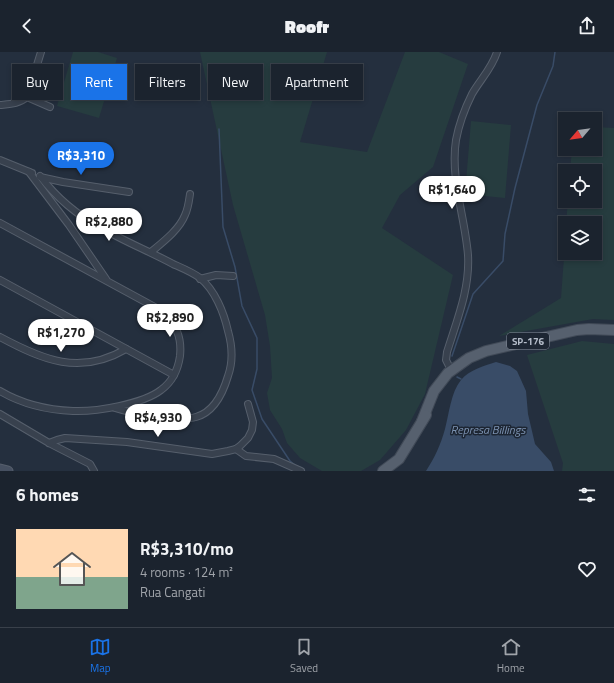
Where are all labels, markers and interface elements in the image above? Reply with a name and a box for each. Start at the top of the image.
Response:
text: Roofr [285,13,329,40]
icon: back [16,15,38,37]
icon: share [576,15,598,37]
chip: Buy [12,64,63,100]
chip: Rent [71,64,127,100]
chip: Filters [135,64,200,100]
chip: New [208,64,263,100]
chip: Apartment [271,64,363,100]
north arrow [558,112,602,156]
map controls [558,112,602,260]
pin: R$3,310 [44,142,118,176]
text: R$3,310 [57,145,105,165]
button: locate [558,164,602,208]
pin: R$1,640 [415,176,489,210]
text: R$1,640 [428,179,476,199]
pin: R$2,880 [72,208,146,242]
text: R$2,880 [85,211,133,231]
button: layers [558,216,602,260]
pin: R$2,890 [133,304,207,338]
text: R$2,890 [146,307,194,327]
pin: R$1,270 [24,319,98,353]
text: R$1,270 [37,322,85,342]
road number: SP-176 [507,333,549,349]
pin: R$4,930 [121,404,195,438]
text: R$4,930 [134,407,182,427]
water label: Represa Billings [451,420,526,439]
text: 6 homes [16,482,79,508]
icon: filters [576,484,598,506]
text: R$3,310/mo [140,536,233,562]
icon: home [48,545,96,593]
icon: heart [576,558,598,580]
text: 4 rooms · 124 m² [140,562,233,582]
text: Rua Cangati [140,582,205,602]
tab: Map [89,636,111,676]
tab: Saved [290,636,318,676]
tab: Home [497,636,525,676]

